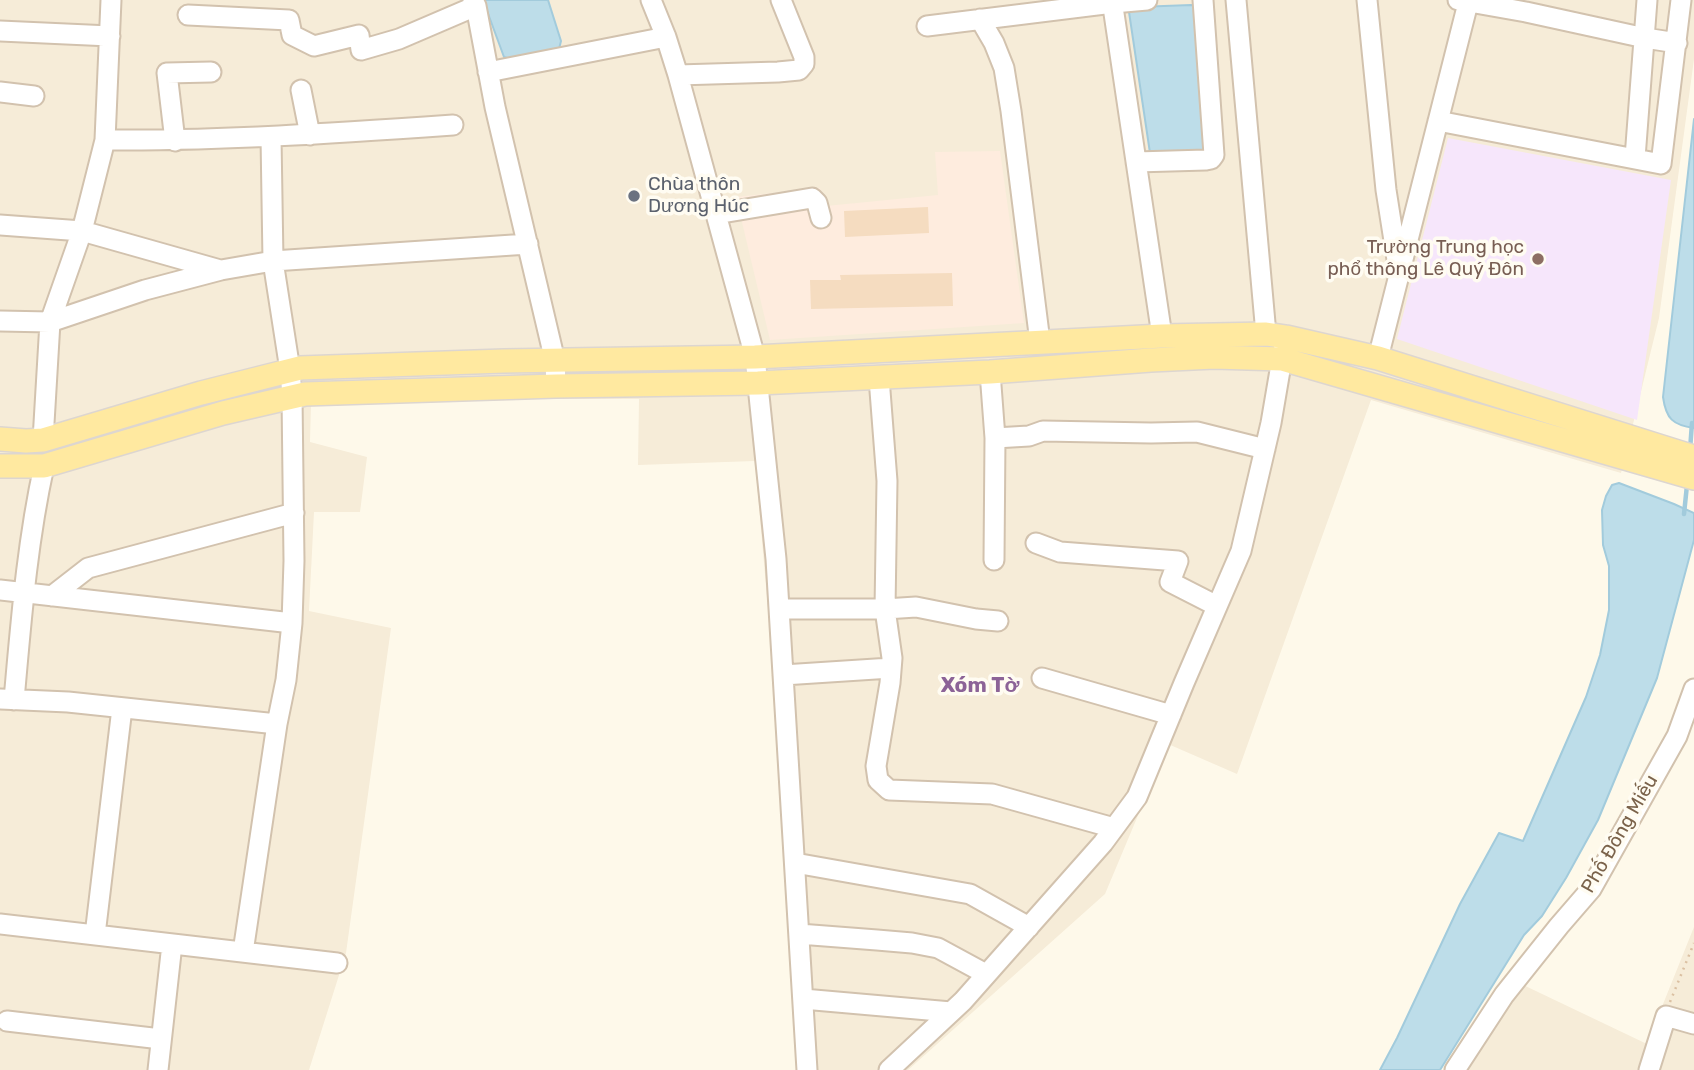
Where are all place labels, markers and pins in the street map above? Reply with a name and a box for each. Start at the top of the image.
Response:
place label: Chùa thôn Dương Húc [648,174,749,218]
marker: Chùa thôn Dương Húc [626,188,642,204]
place label: Trường Trung học phổ thông Lê Quý Đôn [1328,237,1524,281]
marker: Trường Trung học phổ thông Lê Quý Đôn [1530,251,1546,267]

